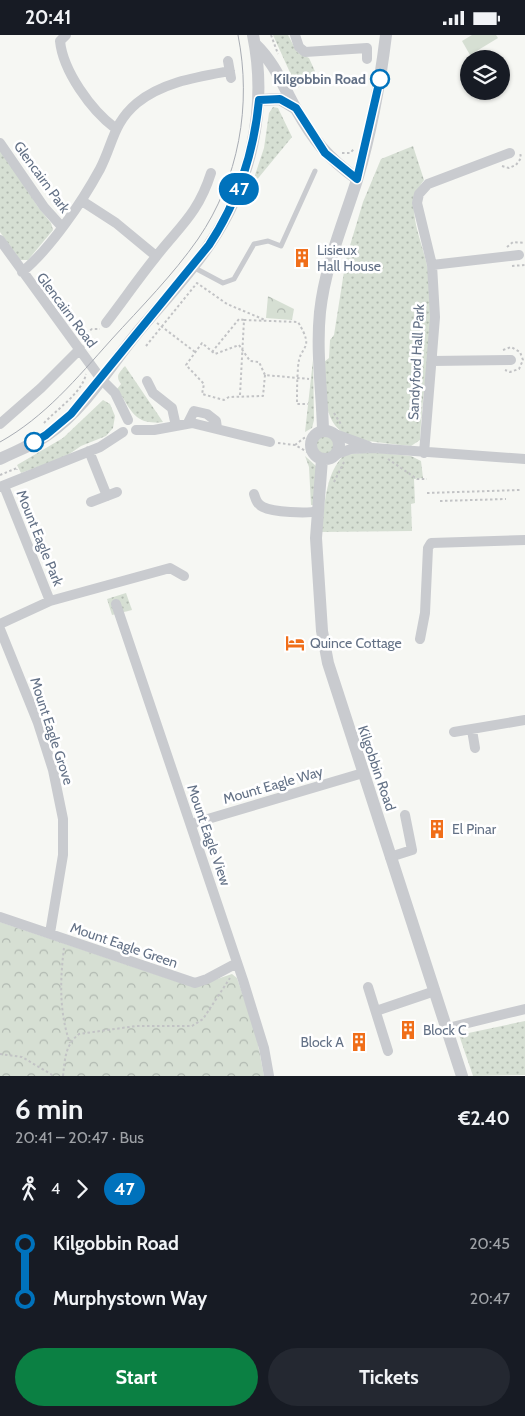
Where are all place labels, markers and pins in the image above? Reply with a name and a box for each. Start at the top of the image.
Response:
marker: Kilgobbin Road [370,69,390,89]
place label: Kilgobbin Road [273,70,366,88]
place label: Lisieux Hall House [317,241,381,275]
building icon: Lisieux Hall House [291,247,313,269]
unlabelled marker [24,432,44,452]
hotel icon: Quince Cottage [284,632,306,654]
place label: Quince Cottage [310,634,402,652]
building icon: El Pinar [426,818,448,840]
place label: El Pinar [452,820,497,838]
building icon: Block C [397,1019,419,1041]
place label: Block C [423,1021,467,1039]
building icon: Block A [348,1031,370,1053]
place label: Block A [300,1033,344,1051]

